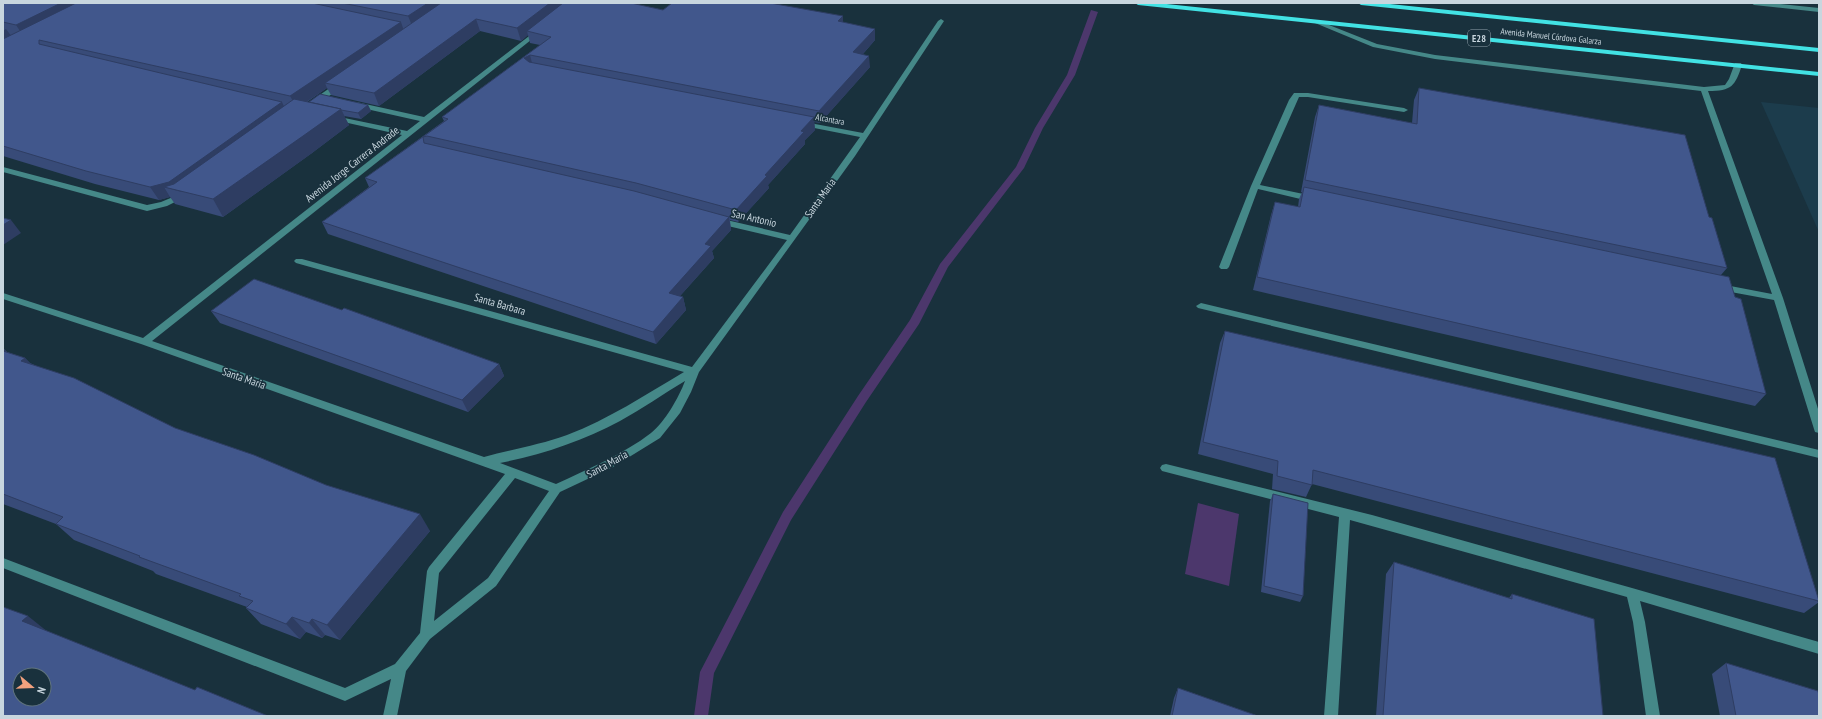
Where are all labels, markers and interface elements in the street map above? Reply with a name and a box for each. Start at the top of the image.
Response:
street label: Avenida Manuel Córdova Galarza [1500,25,1602,47]
road number: E28 [1468,30,1490,46]
street label: Alcantara [815,111,846,127]
street label: Avenida Jorge Carrera Andrade [302,123,402,205]
street label: Santa Maria [801,176,839,220]
street label: San Antonio [730,206,778,230]
street label: Santa Barbara [473,290,527,318]
street label: Santa Maria [220,364,268,392]
street label: Santa Maria [584,447,630,481]
north arrow [12,667,52,707]
text: N [34,685,49,695]

